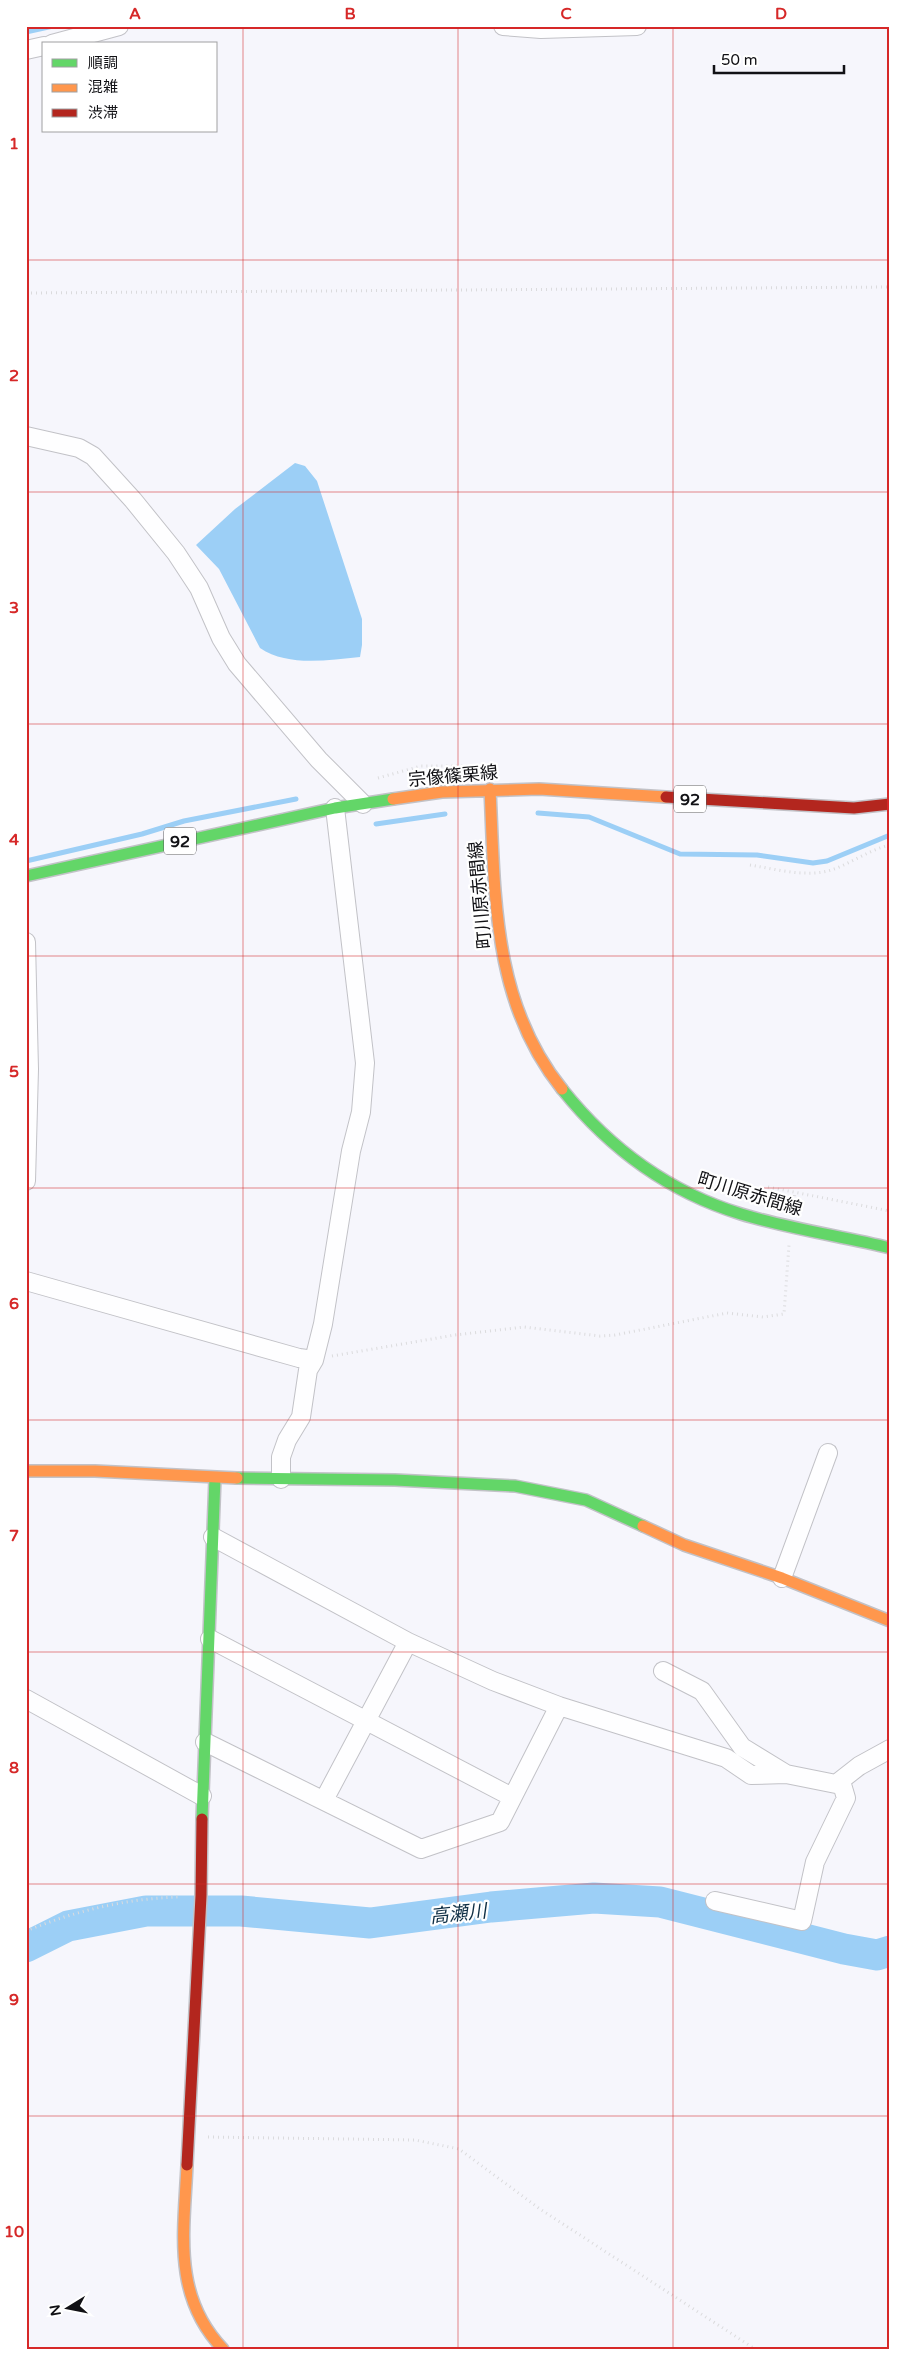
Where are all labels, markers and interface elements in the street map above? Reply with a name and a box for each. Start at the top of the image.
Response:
text: A [129,4,141,24]
text: B [344,4,356,24]
text: C [560,4,572,24]
text: D [775,4,787,24]
legend [42,42,218,132]
scale bar [714,42,844,74]
text: 50 m [721,51,758,69]
text: 順調 [88,54,118,72]
text: 混雑 [88,78,118,96]
text: 渋滞 [88,104,118,122]
text: 1 [9,134,19,154]
text: 2 [9,366,19,386]
text: 3 [9,598,19,618]
street label: 宗像篠栗線 [407,761,499,791]
road number: 92 [674,786,706,812]
road number: 92 [164,828,196,854]
text: 4 [9,830,19,850]
street label: 町川原赤間線 [464,840,496,950]
text: 5 [9,1062,19,1082]
street label: 町川原赤間線 [695,1168,805,1220]
text: 6 [9,1294,19,1314]
text: 7 [9,1526,19,1546]
text: 8 [9,1758,19,1778]
water label: 高瀬川 [429,1900,490,1928]
text: 9 [9,1990,19,2010]
text: 10 [4,2222,24,2242]
north arrow [42,2282,92,2332]
text: N [46,2303,65,2317]

